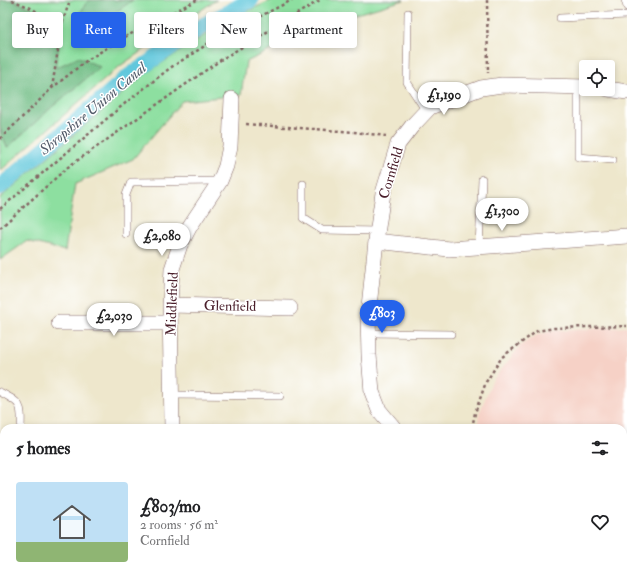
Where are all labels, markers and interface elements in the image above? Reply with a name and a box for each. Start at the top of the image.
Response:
chip: Buy [12,12,63,48]
chip: Rent [71,12,126,48]
chip: Filters [134,12,198,48]
chip: New [206,12,261,48]
chip: Apartment [269,12,357,48]
water label: Shropshire Union Canal [35,58,152,160]
map controls [579,60,615,96]
button: locate [579,60,615,96]
pin: £1,190 [411,82,477,116]
text: £1,190 [427,87,461,103]
street label: Cornfield [375,145,407,201]
pin: £1,300 [469,198,535,232]
text: £1,300 [485,203,519,219]
pin: £2,080 [129,223,195,257]
text: £2,080 [143,228,181,244]
street label: Middlefield [162,271,182,336]
street label: Glenfield [204,297,256,315]
pin: £803 [358,300,406,334]
pin: £2,030 [81,303,147,337]
text: £803 [369,305,395,321]
text: £2,030 [96,308,132,324]
icon: filters [589,437,611,459]
text: 5 homes [16,438,70,459]
text: £803/mo [140,496,200,517]
icon: home [48,498,96,546]
icon: heart [589,511,611,533]
text: 2 rooms · 56 m² [140,517,218,533]
text: Cornfield [140,533,190,549]

